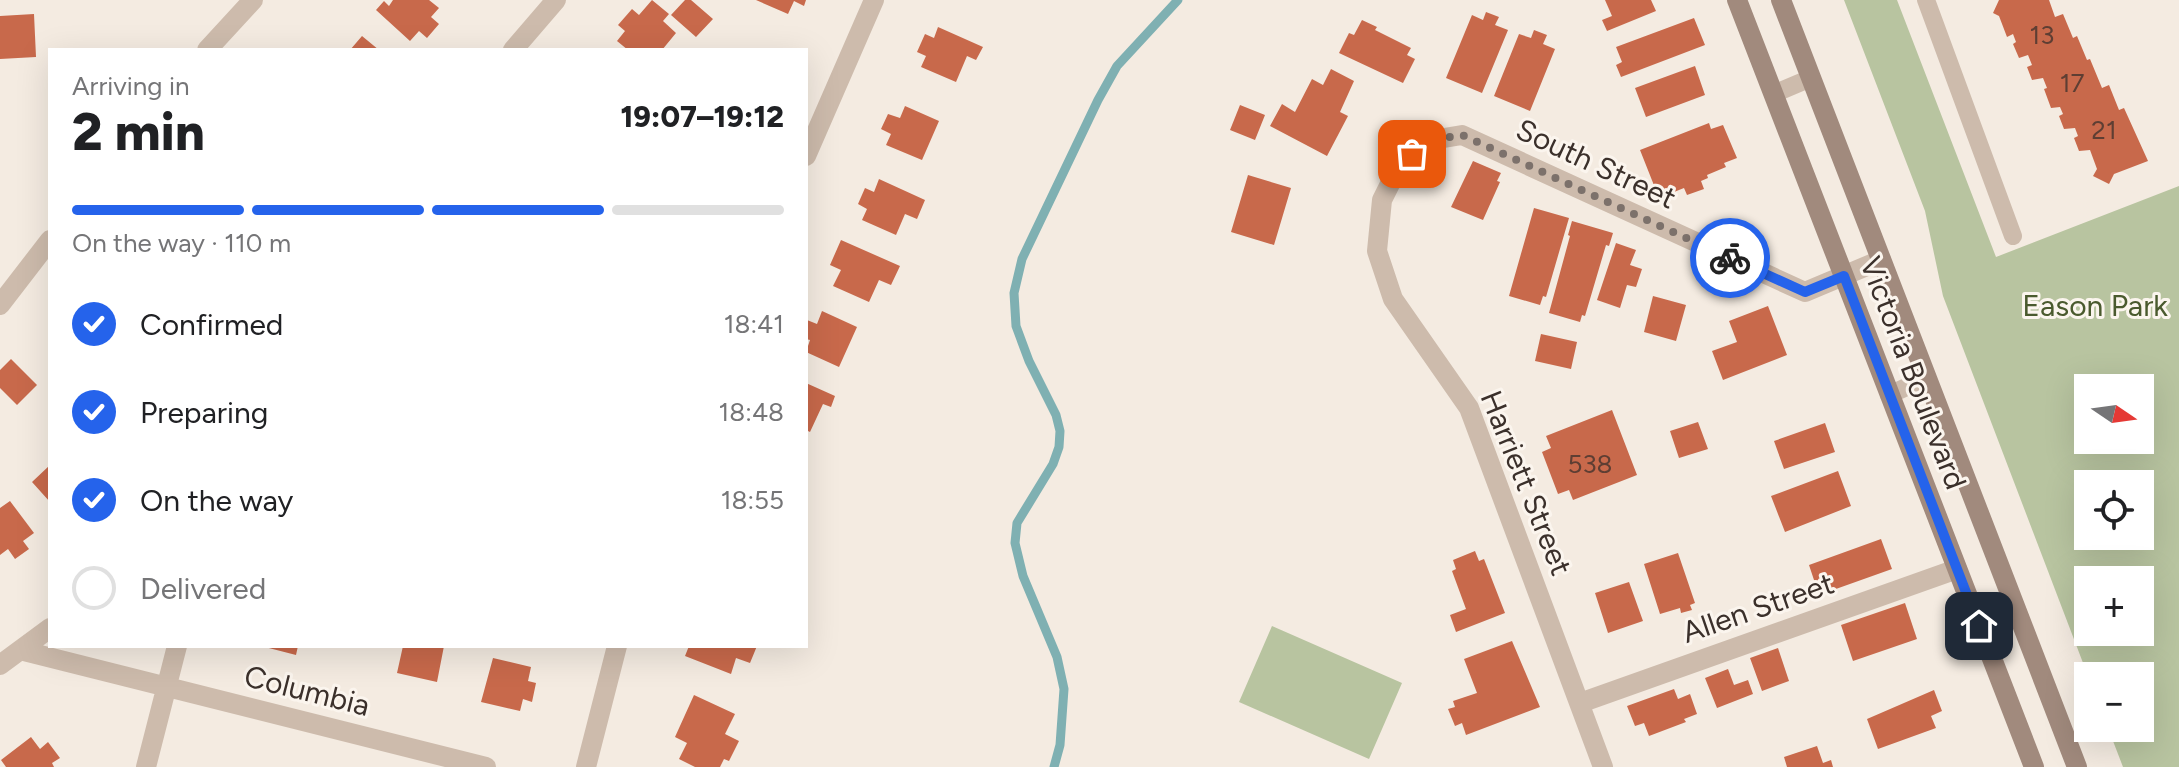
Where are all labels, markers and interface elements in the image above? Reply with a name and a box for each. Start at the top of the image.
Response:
house number: 13 [2030,19,2054,51]
house number: 17 [2060,67,2084,99]
text: Arriving in [72,70,190,102]
text: 19:07–19:12 [620,98,784,135]
text: 2 min [72,101,205,163]
street label: South Street [1510,110,1682,217]
house number: 21 [2091,114,2117,146]
pin [1378,120,1446,188]
icon: bag [1390,132,1434,176]
courier [1690,218,1770,298]
text: On the way · 110 m [72,227,291,259]
icon: bike [1708,236,1752,280]
street label: Victoria Boulevard [1852,251,1975,494]
park label: Eason Park [2022,287,2168,324]
icon: check [72,302,116,346]
text: Confirmed [140,306,283,343]
text: 18:41 [724,308,784,340]
north arrow [2074,374,2154,454]
map controls [2074,374,2154,742]
street label: Harriett Street [1473,385,1580,580]
icon: check [72,390,116,434]
text: Preparing [140,394,268,431]
text: 18:48 [719,396,784,428]
house number: 538 [1567,448,1613,480]
button: locate [2074,470,2154,550]
icon: check [72,478,116,522]
text: On the way [140,482,293,519]
text: 18:55 [721,484,784,516]
street label: Allen Street [1677,564,1839,651]
button: + [2074,566,2154,646]
text: Delivered [140,570,266,607]
pin [1945,592,2013,660]
icon: home [1957,604,2001,648]
street label: Columbia [241,657,374,724]
button: − [2074,662,2154,742]

